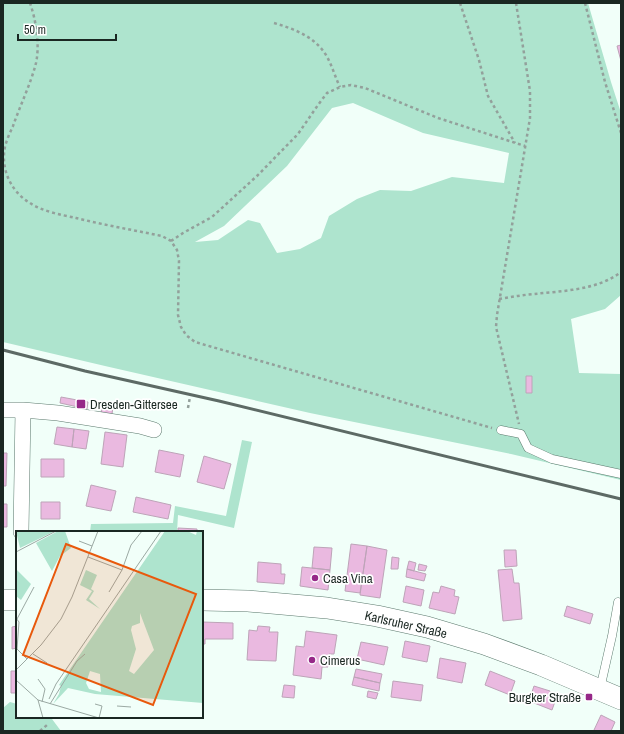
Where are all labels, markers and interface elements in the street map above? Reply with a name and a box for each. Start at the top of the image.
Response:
scale bar [18,16,116,42]
text: 50 m [24,22,46,38]
place label: Dresden-Gittersee [90,396,178,413]
marker: Dresden-Gittersee [75,398,87,410]
inset map [16,531,203,718]
place label: Casa Vina [323,570,373,587]
marker: Casa Vina [310,573,320,583]
street label: Karlsruher Straße [363,607,449,642]
place label: Cimerus [320,652,360,669]
marker: Cimerus [307,655,317,665]
place label: Burgker Straße [509,689,581,706]
marker: Burgker Straße [584,692,594,702]

